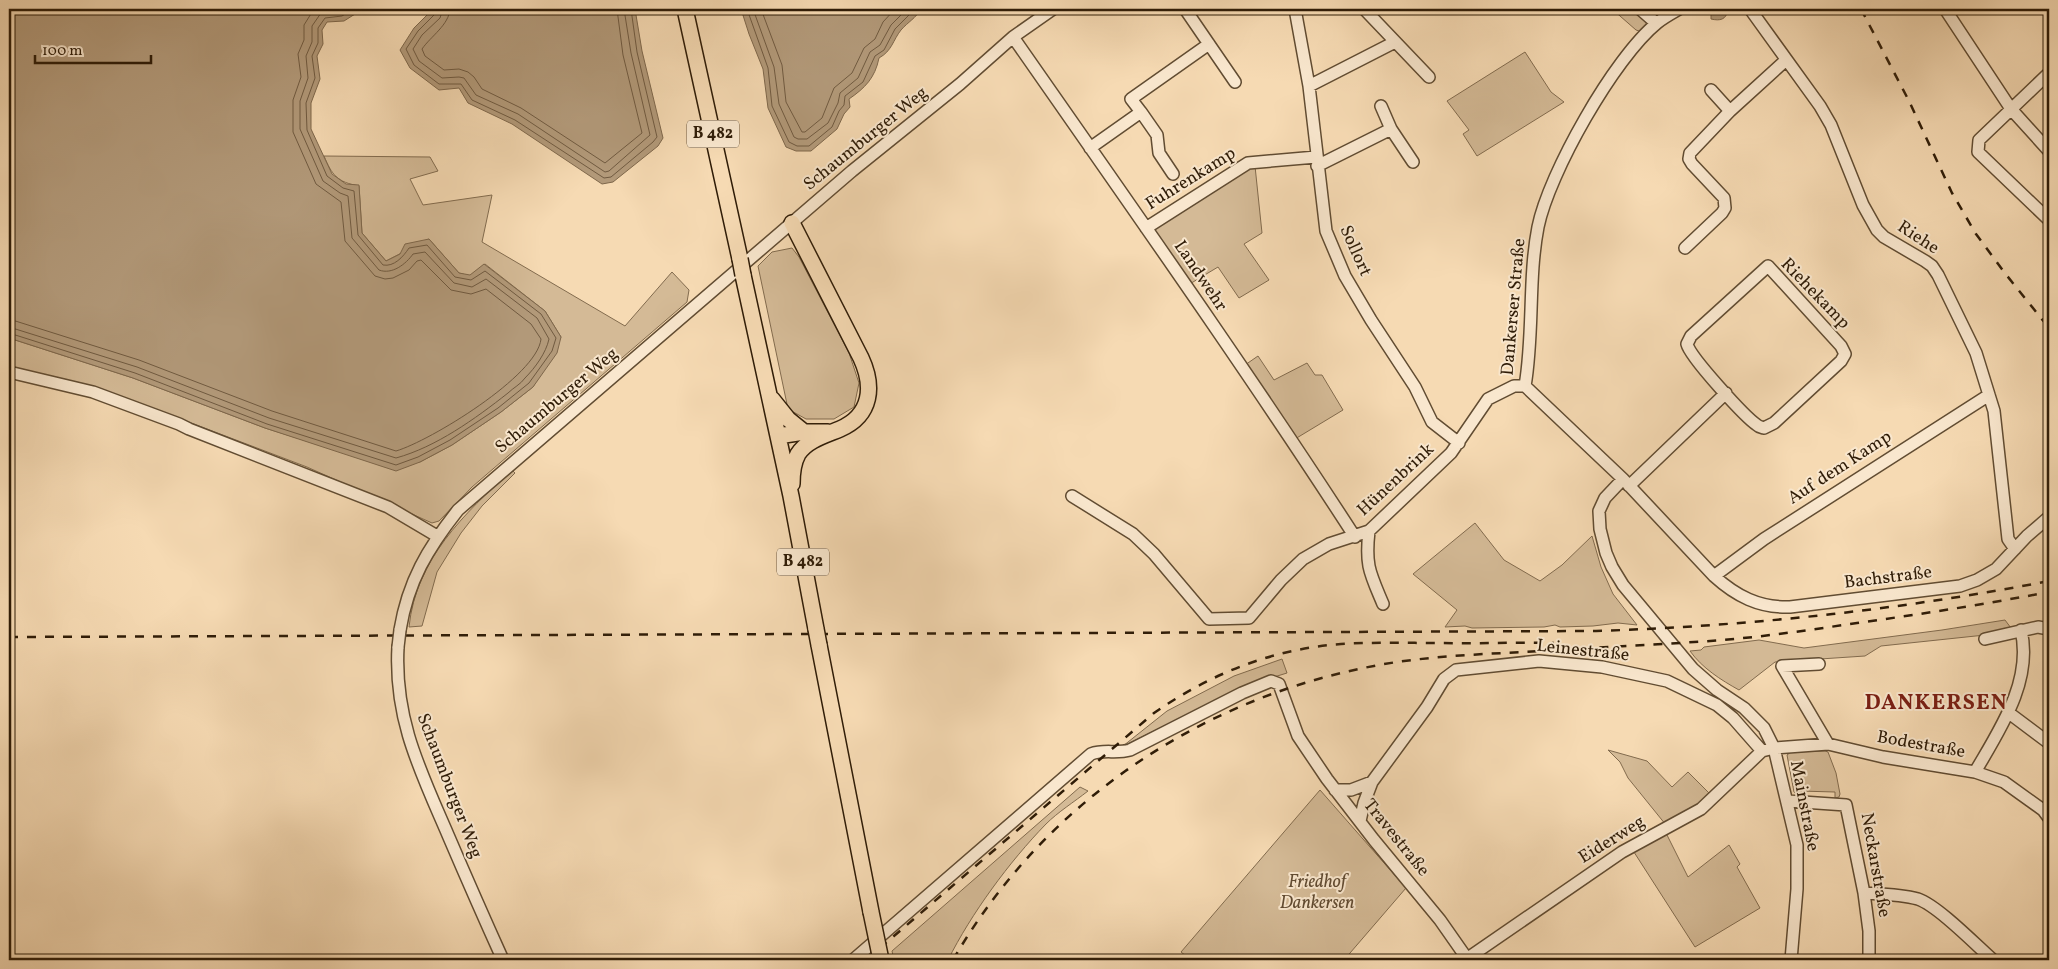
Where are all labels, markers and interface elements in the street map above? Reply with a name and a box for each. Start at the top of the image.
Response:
scale bar [35,32,151,64]
text: 100 m [42,41,82,62]
street label: Schaumburger Weg [798,81,934,197]
road number: B 482 [687,120,739,148]
street label: Fuhrenkamp [1141,141,1241,217]
street label: Riehe [1892,215,1944,261]
street label: Sollort [1333,221,1377,281]
street label: Landwehr [1167,236,1233,317]
street label: Dankerser Straße [1496,237,1532,377]
street label: Riehekamp [1775,253,1855,335]
street label: Schaumburger Weg [490,342,624,460]
street label: Auf dem Kamp [1783,425,1897,511]
street label: Hünenbrink [1352,438,1440,522]
road number: B 482 [777,548,829,576]
street label: Bachstraße [1843,560,1933,596]
street label: Leinestraße [1535,634,1631,668]
district label: DANKERSEN [1864,688,2008,719]
street label: Schaumburger Weg [410,710,488,862]
street label: Bodestraße [1875,725,1967,765]
street label: Mainstraße [1783,759,1825,853]
street label: Travestraße [1357,794,1435,882]
street label: Eiderweg [1574,810,1650,870]
street label: Neckarstraße [1854,811,1896,919]
park label: Friedhof Dankersen [1280,870,1354,916]

